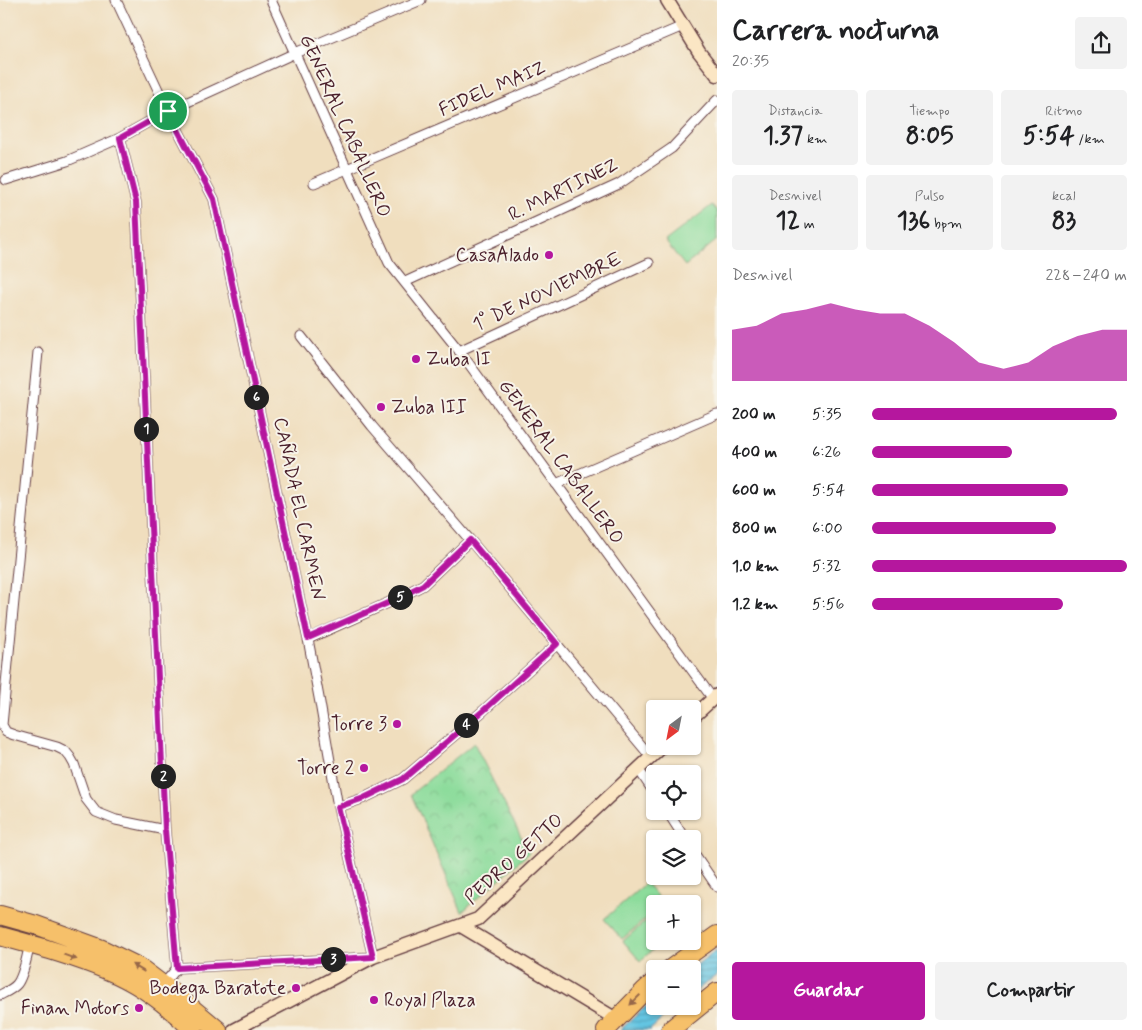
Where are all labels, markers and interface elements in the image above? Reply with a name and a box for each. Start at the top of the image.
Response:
text: Carrera nocturna [732,13,940,50]
button: share [1075,17,1127,69]
street label: GENERAL CABALLERO [293,30,397,222]
text: 20:35 [732,51,769,72]
street label: FIDEL MAIZ [435,55,549,123]
pin [147,90,189,132]
icon: arrive [154,97,182,125]
text: Distancia [768,102,822,120]
text: Tiempo [909,102,950,120]
text: Ritmo [1045,102,1082,120]
text: 1.37 [763,120,803,153]
text: 8:05 [905,120,954,153]
text: 5:54 [1023,120,1075,153]
text: km [803,130,827,148]
text: /km [1075,130,1105,148]
street label: R. MARTINEZ [504,153,622,227]
text: Desnivel [769,187,822,205]
text: Pulso [915,187,944,205]
text: kcal [1052,187,1076,205]
text: 12 [776,205,800,238]
text: 136 [897,205,930,238]
text: 83 [1051,205,1076,238]
text: m [800,215,815,233]
text: bpm [930,215,962,233]
place label: CasaAlado [456,243,539,268]
street label: 1° DE NOVIEMBRE [469,247,625,337]
marker: CasaAlado [543,249,555,261]
text: Desnivel [732,265,792,286]
text: 228–240 m [1046,265,1127,286]
place label: Zuba II [426,347,491,372]
marker: Zuba II [410,353,422,365]
street label: GENERAL CABALLERO [493,375,629,549]
pin: 6 [244,384,268,410]
text: 6 [253,388,260,406]
place label: Zuba III [391,395,467,420]
marker: Zuba III [375,401,387,413]
text: 200 m [732,404,776,425]
text: 5:35 [812,404,842,425]
street label: CAÑADA EL CARMEN [267,415,331,603]
pin: 1 [134,416,158,442]
text: 1 [143,420,150,438]
text: 400 m [732,442,777,463]
text: 6:26 [812,442,841,463]
text: 600 m [732,480,776,501]
text: 5:54 [812,480,845,501]
text: 800 m [732,518,777,539]
text: 6:00 [812,518,843,539]
text: 1.0 km [732,556,779,577]
text: 5:32 [812,556,842,577]
pin: 5 [388,584,412,610]
text: 5 [396,588,405,606]
text: 1.2 km [732,594,778,615]
text: 5:56 [812,594,844,615]
north arrow [646,700,701,755]
map controls [646,700,701,1015]
place label: Torre 3 [331,712,387,737]
pin: 4 [454,712,478,738]
text: 4 [462,716,471,734]
marker: Torre 3 [391,718,403,730]
place label: Torre 2 [297,756,354,781]
marker: Torre 2 [358,762,370,774]
pin: 2 [150,764,176,788]
button: locate [646,765,701,820]
text: 2 [160,767,167,785]
street label: PEDRO GETTO [459,808,569,910]
button: layers [646,830,701,885]
button: + [646,895,701,950]
pin: 3 [320,946,346,972]
text: 3 [330,950,337,968]
one-way arrow [63,954,78,961]
button: − [646,960,701,1015]
button: Guardar [732,962,925,1020]
button: Compartir [935,962,1127,1020]
one-way arrow [132,963,145,972]
place label: Bodega Baratote [150,976,286,1003]
marker: Bodega Baratote [290,982,302,994]
place label: Royal Plaza [384,988,476,1013]
one-way arrow [629,993,641,1005]
marker: Royal Plaza [368,994,380,1006]
place label: Finan Motors [21,996,130,1021]
marker: Finan Motors [133,1002,145,1014]

